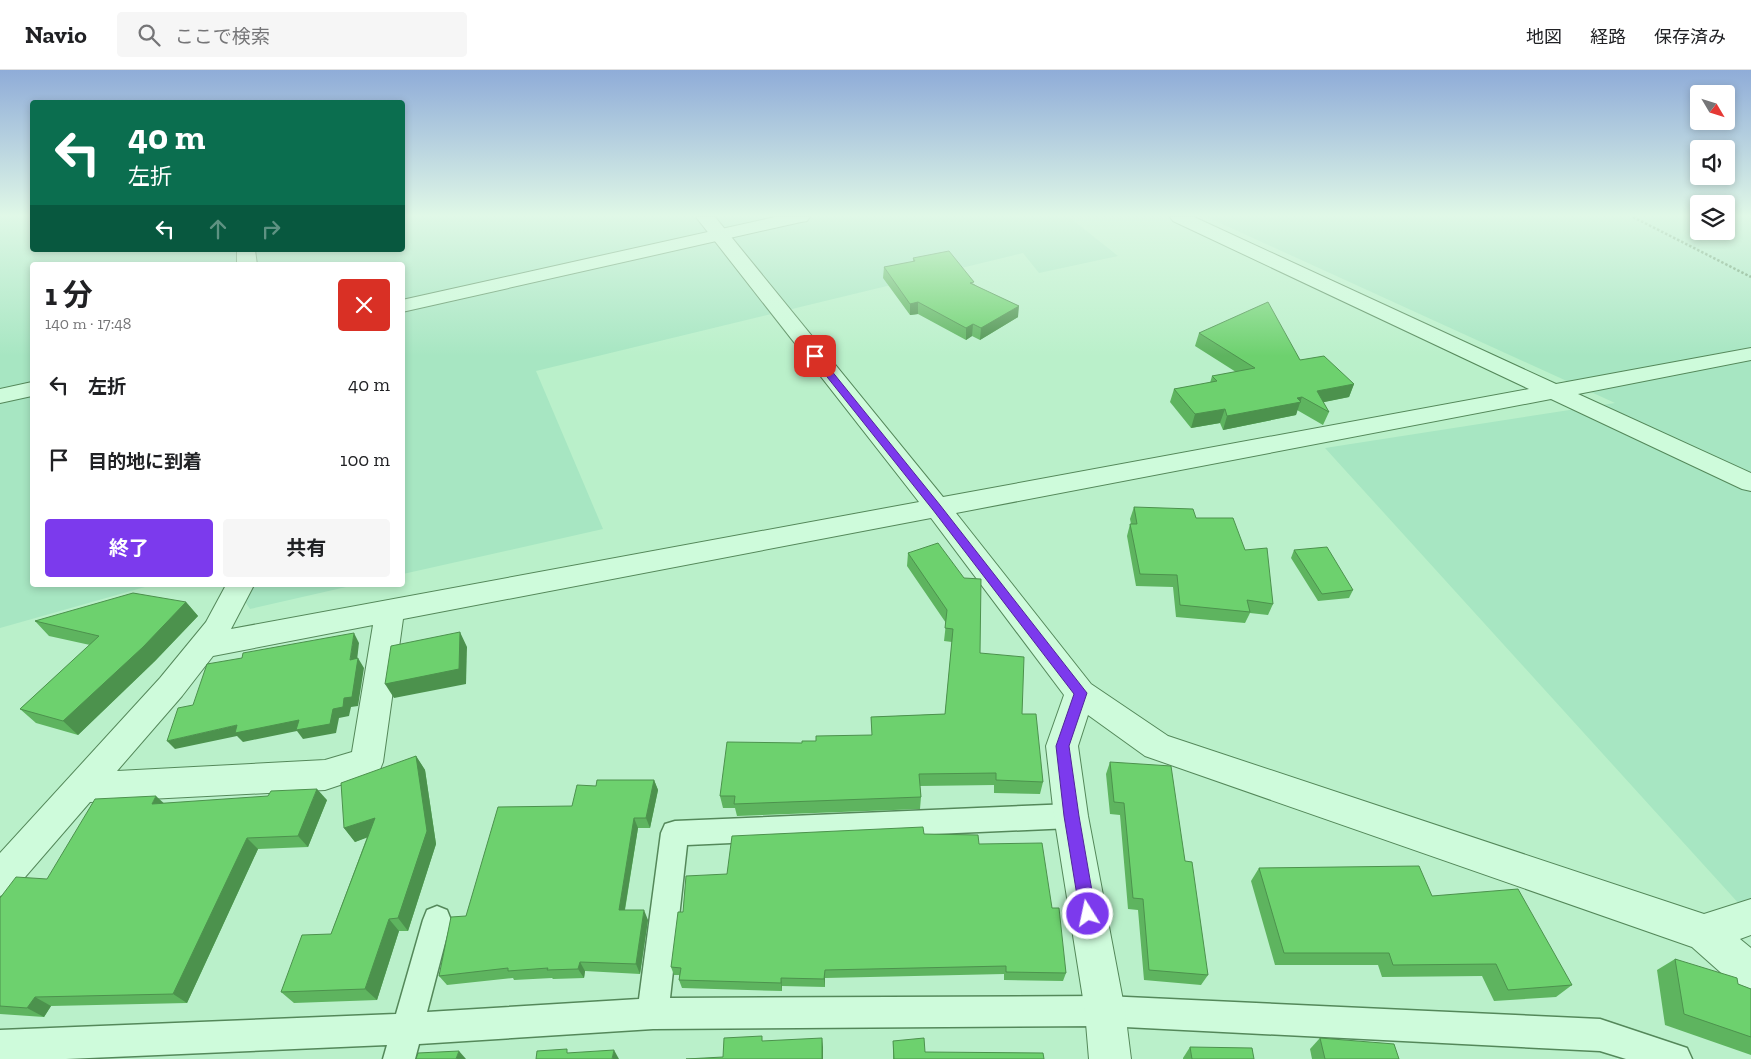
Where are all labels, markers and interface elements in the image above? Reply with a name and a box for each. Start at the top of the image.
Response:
search box [117,12,467,57]
text: Navio [25,20,87,49]
icon: search [135,21,163,49]
text: ここで検索 [175,25,270,48]
text: 地図 [1526,26,1562,48]
text: 経路 [1590,26,1626,48]
text: 保存済み [1654,26,1726,48]
north arrow [1690,85,1735,130]
map controls [1690,85,1735,240]
text: 40 m [128,116,205,158]
icon: left [45,120,110,185]
button: sound [1690,140,1735,185]
text: 左折 [128,163,172,190]
button: layers [1690,195,1735,240]
icon: left [151,215,179,243]
icon: ahead [204,215,232,243]
icon: right [257,215,285,243]
text: 1 分 [45,277,93,313]
button: close [338,279,390,331]
text: 140 m · 17:48 [45,314,131,333]
pin [794,335,836,377]
icon: arrive [801,342,829,370]
icon: left [45,371,73,399]
text: 40 m [348,373,390,396]
text: 左折 [88,375,126,398]
icon: arrive [45,446,73,474]
text: 100 m [340,448,390,471]
text: 目的地に到着 [88,450,202,473]
button: 終了 [45,519,213,577]
button: 共有 [223,519,390,577]
position arrow [1061,887,1113,939]

